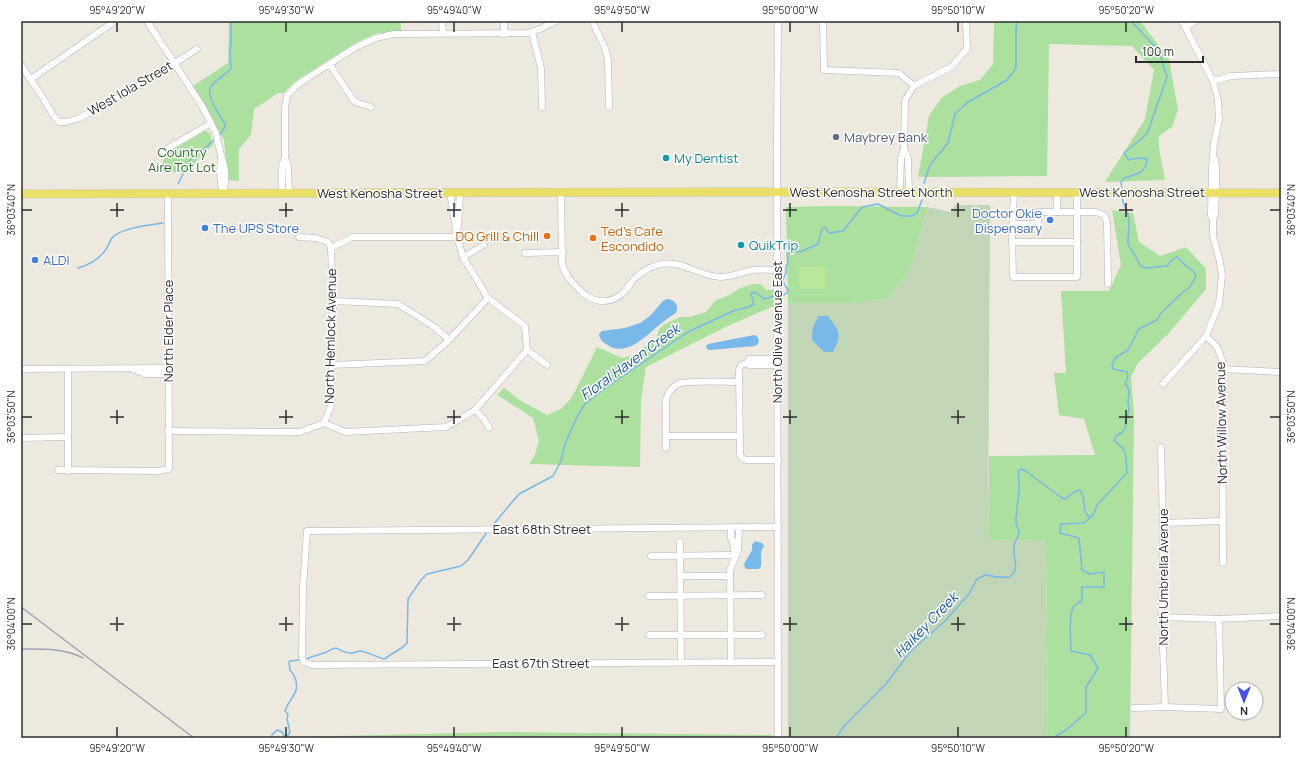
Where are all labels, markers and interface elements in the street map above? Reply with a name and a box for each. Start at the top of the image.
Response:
text: 95°49'20"W [89,3,145,17]
text: 95°49'30"W [258,3,314,17]
text: 95°49'40"W [427,3,482,17]
text: 95°49'50"W [594,3,651,17]
text: 95°50'00"W [762,3,819,17]
text: 95°50'10"W [931,3,986,17]
text: 95°50'20"W [1098,3,1154,17]
scale bar [1136,38,1203,64]
text: 100 m [1142,43,1174,60]
street label: West Iola Street [84,56,176,120]
place label: Maybrey Bank [844,128,928,146]
marker: Maybrey Bank [831,132,841,142]
park label: Country Aire Tot Lot [148,143,216,176]
place label: My Dentist [674,149,739,167]
marker: My Dentist [661,153,671,163]
street label: West Kenosha Street North [790,183,952,201]
street label: West Kenosha Street [1079,183,1205,201]
text: 36°03'40"N [4,184,18,236]
street label: West Kenosha Street [317,184,443,202]
text: 36°03'40"N [1284,184,1298,236]
place label: Doctor Okie Dispensary [972,204,1042,237]
marker: Doctor Okie Dispensary [1045,215,1055,225]
place label: The UPS Store [213,219,299,237]
place label: Ted's Cafe Escondido [601,222,664,255]
marker: The UPS Store [200,223,210,233]
place label: DQ Grill & Chill [456,227,539,245]
marker: DQ Grill & Chill [542,231,552,241]
marker: Ted's Cafe Escondido [588,233,598,243]
place label: QuikTrip [749,236,798,254]
marker: QuikTrip [736,240,746,250]
place label: ALDI [43,251,70,269]
marker: ALDI [30,255,40,265]
street label: North Olive Avenue East [768,261,786,403]
street label: North Hemlock Avenue [320,268,340,404]
street label: North Elder Place [159,279,177,382]
water label: Floral Haven Creek [576,318,685,404]
street label: North Willow Avenue [1211,361,1231,484]
text: 36°03'50"N [4,391,18,443]
text: 36°03'50"N [1284,391,1298,443]
street label: North Umbrella Avenue [1154,508,1172,646]
street label: East 68th Street [493,520,591,538]
water label: Haikey Creek [890,586,963,661]
text: 36°04'00"N [4,597,18,651]
text: 36°04'00"N [1284,597,1298,651]
street label: East 67th Street [492,654,590,672]
north arrow [1224,681,1264,721]
text: N [1240,704,1248,719]
text: 95°49'20"W [89,741,145,755]
text: 95°49'30"W [258,741,314,755]
text: 95°49'40"W [427,741,482,755]
text: 95°49'50"W [594,741,651,755]
text: 95°50'00"W [762,741,819,755]
text: 95°50'10"W [931,741,986,755]
text: 95°50'20"W [1098,741,1154,755]

